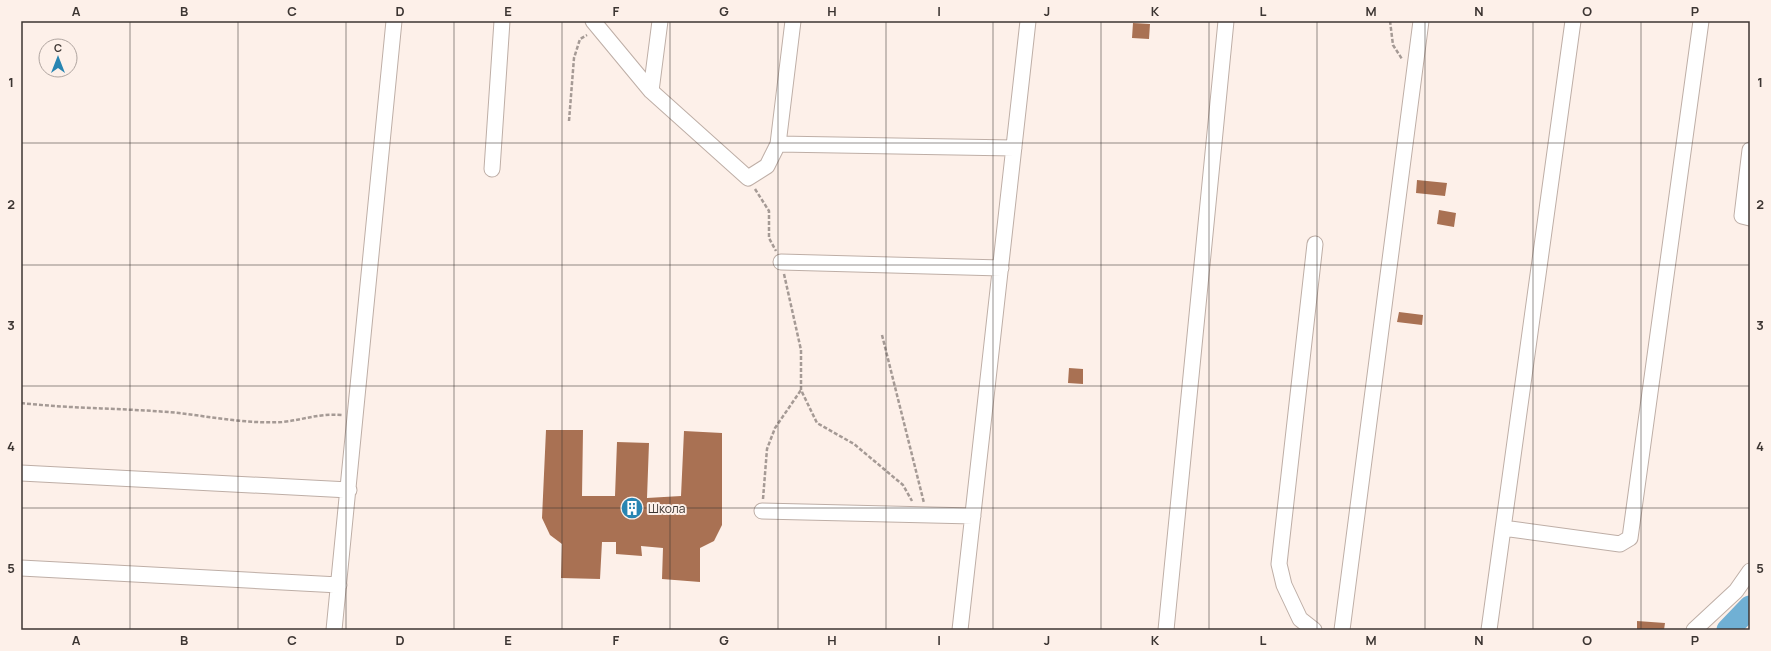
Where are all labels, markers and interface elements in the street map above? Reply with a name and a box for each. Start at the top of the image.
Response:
text: A [72,2,81,20]
text: B [180,2,188,20]
text: C [287,2,297,20]
text: D [395,2,405,20]
text: E [504,2,512,20]
text: F [613,2,620,20]
text: G [719,2,729,20]
text: H [827,2,837,20]
text: I [937,2,941,20]
text: J [1044,2,1050,20]
text: K [1151,2,1160,20]
text: L [1260,2,1267,20]
text: M [1365,2,1377,20]
text: N [1474,2,1484,20]
text: O [1582,2,1592,20]
text: P [1691,2,1699,20]
north arrow [38,38,78,78]
text: С [54,40,62,55]
text: 1 [8,73,14,91]
text: 1 [1757,73,1763,91]
text: 2 [7,195,15,213]
text: 2 [1756,195,1764,213]
text: 3 [7,316,15,334]
text: 3 [1756,316,1764,334]
text: 4 [7,437,15,455]
text: 4 [1756,437,1764,455]
building icon: Школа [619,495,645,521]
place label: Школа [648,500,685,517]
text: 5 [7,559,15,577]
text: 5 [1756,559,1764,577]
text: A [72,631,81,649]
text: B [180,631,188,649]
text: C [287,631,297,649]
text: D [395,631,405,649]
text: E [504,631,512,649]
text: F [613,631,620,649]
text: G [719,631,729,649]
text: H [827,631,837,649]
text: I [937,631,941,649]
text: J [1044,631,1050,649]
text: K [1151,631,1160,649]
text: L [1260,631,1267,649]
text: M [1365,631,1377,649]
text: N [1474,631,1484,649]
text: O [1582,631,1592,649]
text: P [1691,631,1699,649]

